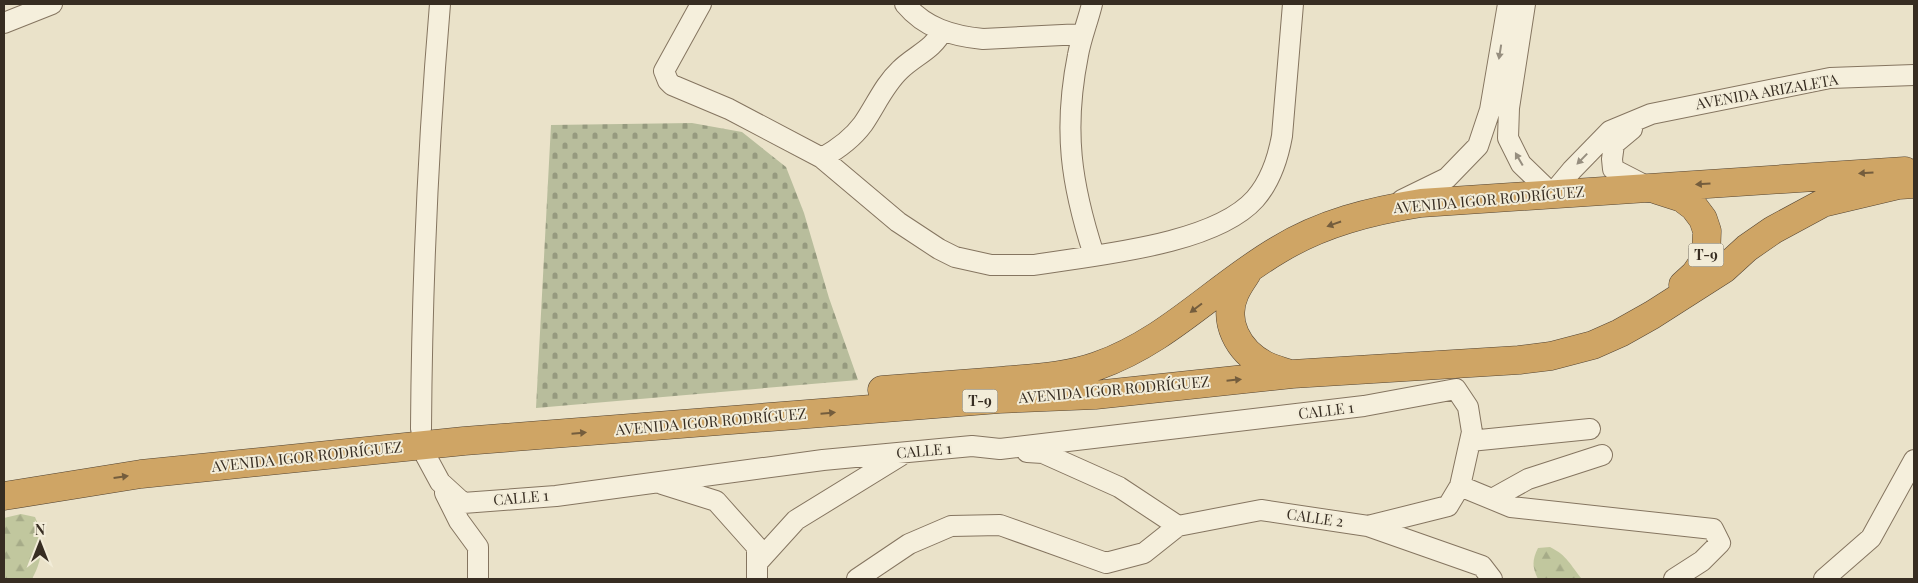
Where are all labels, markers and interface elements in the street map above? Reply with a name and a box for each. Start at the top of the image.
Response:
one-way arrow [1495,44,1503,60]
street label: AVENIDA ARIZALETA [1693,69,1840,114]
one-way arrow [1515,152,1524,166]
one-way arrow [1577,153,1589,165]
one-way arrow [1857,169,1873,177]
one-way arrow [1695,180,1711,188]
street label: AVENIDA IGOR RODRÍGUEZ [1392,181,1585,217]
one-way arrow [1326,220,1341,228]
road number: T-9 [1688,244,1724,266]
one-way arrow [1189,303,1203,313]
street label: AVENIDA IGOR RODRÍGUEZ [1017,371,1210,407]
one-way arrow [1226,376,1242,384]
road number: T-9 [962,390,998,412]
street label: CALLE 1 [1297,397,1355,423]
street label: AVENIDA IGOR RODRÍGUEZ [614,403,807,439]
one-way arrow [820,409,836,417]
one-way arrow [571,429,587,437]
street label: AVENIDA IGOR RODRÍGUEZ [210,436,403,476]
street label: CALLE 1 [895,438,953,462]
one-way arrow [113,472,129,480]
street label: CALLE 1 [492,485,550,509]
street label: CALLE 2 [1285,503,1345,531]
north arrow [15,518,65,568]
text: N [35,520,45,539]

